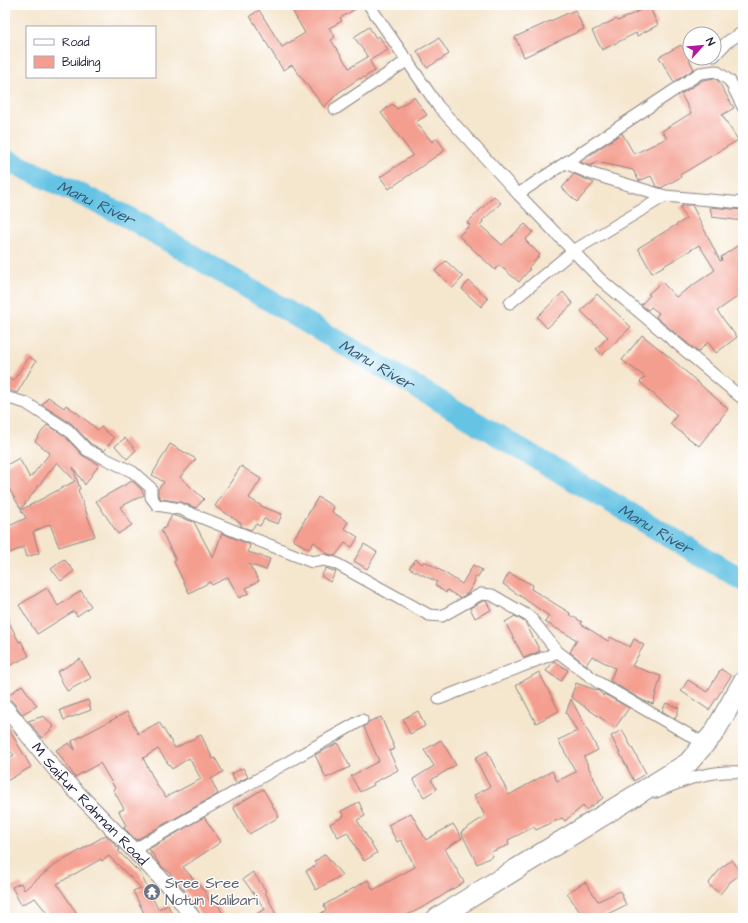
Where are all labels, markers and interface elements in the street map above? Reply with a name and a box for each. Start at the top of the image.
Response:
legend [26,26,156,78]
north arrow [682,26,722,66]
text: Road [62,34,90,51]
text: N [702,35,719,48]
text: Building [62,54,100,72]
water label: Manu River [53,175,141,232]
water label: Manu River [335,334,420,397]
water label: Manu River [614,499,699,561]
street label: M Saifur Rahman Road [27,738,153,871]
place label: Sree Sree Notun Kalibari [165,873,259,911]
temple icon: Sree Sree Notun Kalibari [142,882,162,902]

